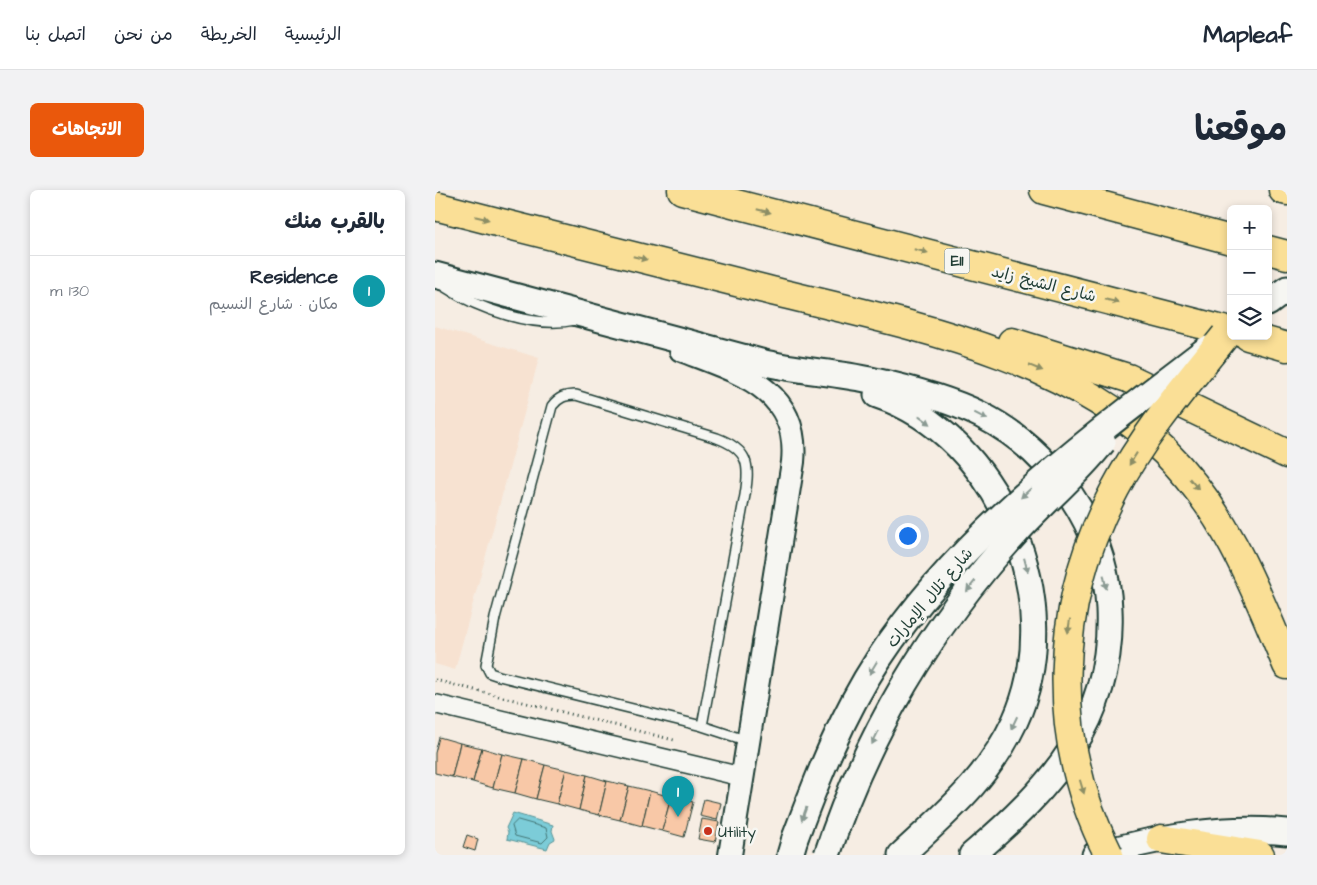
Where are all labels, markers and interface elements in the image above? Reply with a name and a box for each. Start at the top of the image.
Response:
text: Mapleaf [1203,18,1292,52]
text: اتصل بنا [25,22,86,47]
text: من نحن [114,22,173,47]
text: الخريطة [201,22,257,47]
text: الرئيسية [285,22,341,47]
button: الاتجاهات [30,103,144,157]
text: موقعنا [1194,105,1287,154]
map controls [1227,205,1272,340]
button: + [1227,205,1272,250]
text: بالقرب منك [284,207,385,236]
one-way arrow [756,207,771,215]
one-way arrow [475,214,490,222]
one-way arrow [914,248,929,256]
road number: E11 [945,248,969,274]
button: − [1227,250,1272,295]
one-way arrow [632,254,647,262]
street label: شارع الشيخ زايد [989,260,1098,308]
text: Residence [250,264,338,291]
text: 130 m [50,280,89,302]
text: 1 [368,280,370,302]
text: مكان · شارع النسيم [209,293,338,315]
button: layers [1227,295,1272,340]
one-way arrow [1105,297,1120,305]
one-way arrow [1029,365,1044,373]
one-way arrow [974,412,988,420]
one-way arrow [918,415,932,425]
one-way arrow [1128,453,1138,466]
one-way arrow [1188,478,1199,491]
one-way arrow [1020,487,1032,499]
your location [895,523,921,549]
street label: شارع تلال الإمارات [881,543,978,652]
one-way arrow [1022,557,1030,572]
one-way arrow [1102,574,1110,590]
one-way arrow [965,580,976,593]
one-way arrow [1065,618,1073,634]
one-way arrow [869,661,878,674]
one-way arrow [1009,716,1017,730]
one-way arrow [871,731,879,746]
pin: 1 [662,776,694,817]
one-way arrow [1078,779,1086,794]
one-way arrow [800,807,808,822]
place label: Utility [718,821,756,844]
marker: Utility [702,825,714,837]

